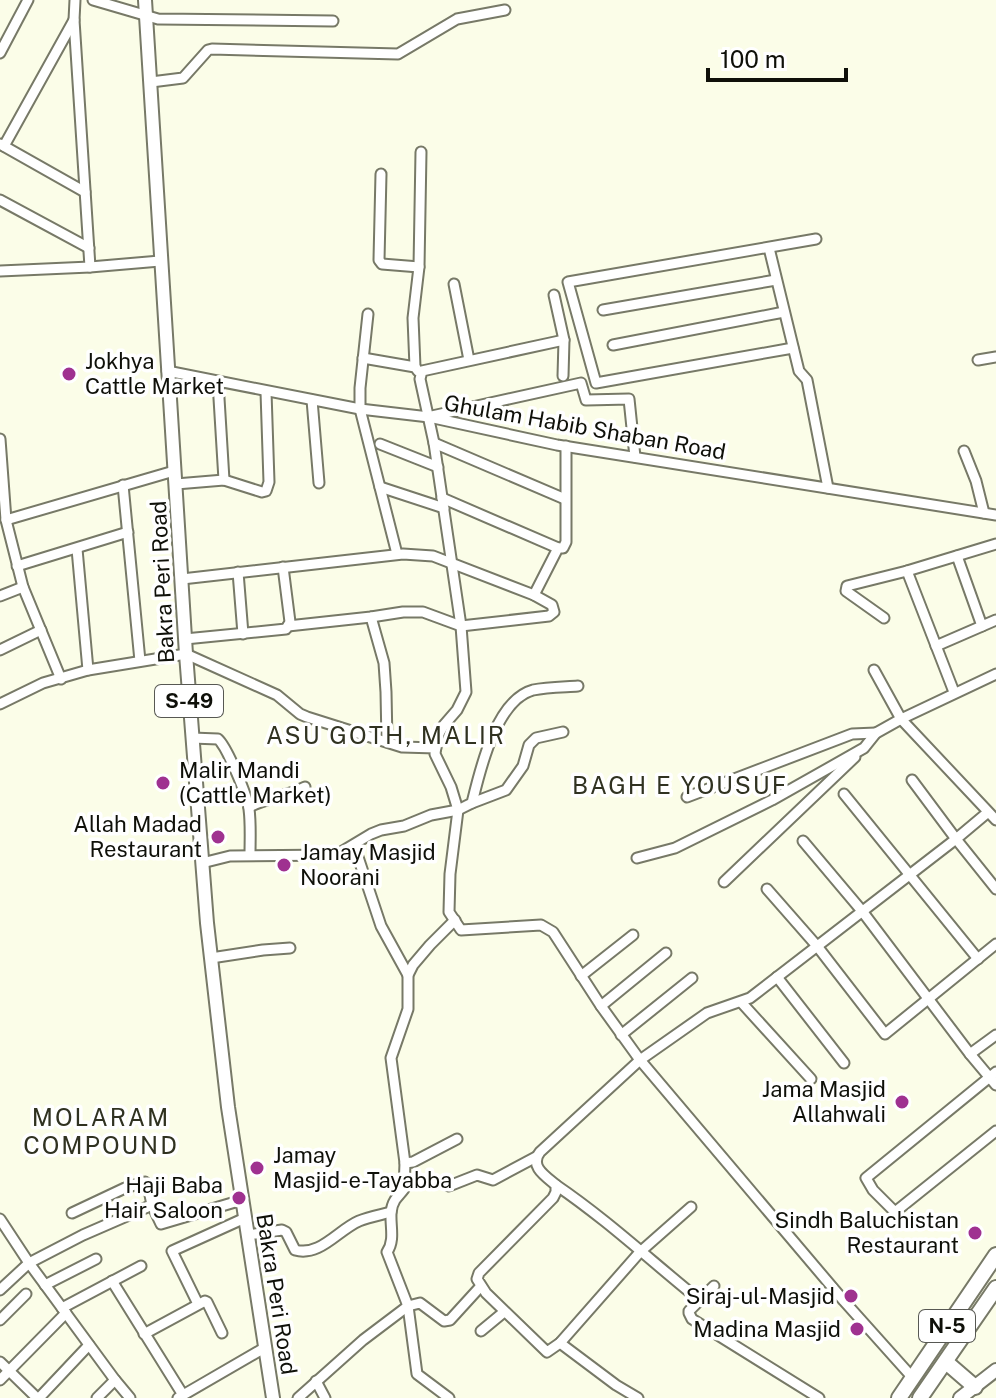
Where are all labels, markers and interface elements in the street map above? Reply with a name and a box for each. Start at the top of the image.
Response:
scale bar [708,32,846,82]
text: 100 m [720,45,786,73]
place label: Jokhya Cattle Market [85,348,224,399]
marker: Jokhya Cattle Market [60,365,78,383]
street label: Ghulam Habib Shaban Road [442,389,728,465]
street label: Bakra Peri Road [145,500,179,664]
road number: S-49 [155,685,223,717]
district label: ASU GOTH, MALIR [266,721,506,749]
place label: Malir Mandi (Cattle Market) [179,757,332,808]
district label: BAGH E YOUSUF [572,771,788,799]
marker: Malir Mandi (Cattle Market) [154,774,172,792]
place label: Allah Madad Restaurant [73,811,202,862]
marker: Allah Madad Restaurant [209,828,227,846]
place label: Jamay Masjid Noorani [300,839,436,890]
marker: Jamay Masjid Noorani [275,856,293,874]
place label: Jama Masjid Allahwali [762,1076,886,1127]
marker: Jama Masjid Allahwali [893,1093,911,1111]
district label: MOLARAM COMPOUND [23,1103,179,1159]
place label: Jamay Masjid-e-Tayabba [273,1142,452,1193]
marker: Jamay Masjid-e-Tayabba [248,1159,266,1177]
place label: Haji Baba Hair Saloon [104,1172,223,1223]
marker: Haji Baba Hair Saloon [230,1189,248,1207]
place label: Sindh Baluchistan Restaurant [775,1207,959,1258]
street label: Bakra Peri Road [251,1212,303,1376]
marker: Sindh Baluchistan Restaurant [966,1224,984,1242]
place label: Siraj-ul-Masjid [686,1283,835,1309]
marker: Siraj-ul-Masjid [842,1287,860,1305]
road number: N-5 [919,1310,975,1342]
place label: Madina Masjid [693,1316,841,1342]
marker: Madina Masjid [848,1320,866,1338]

